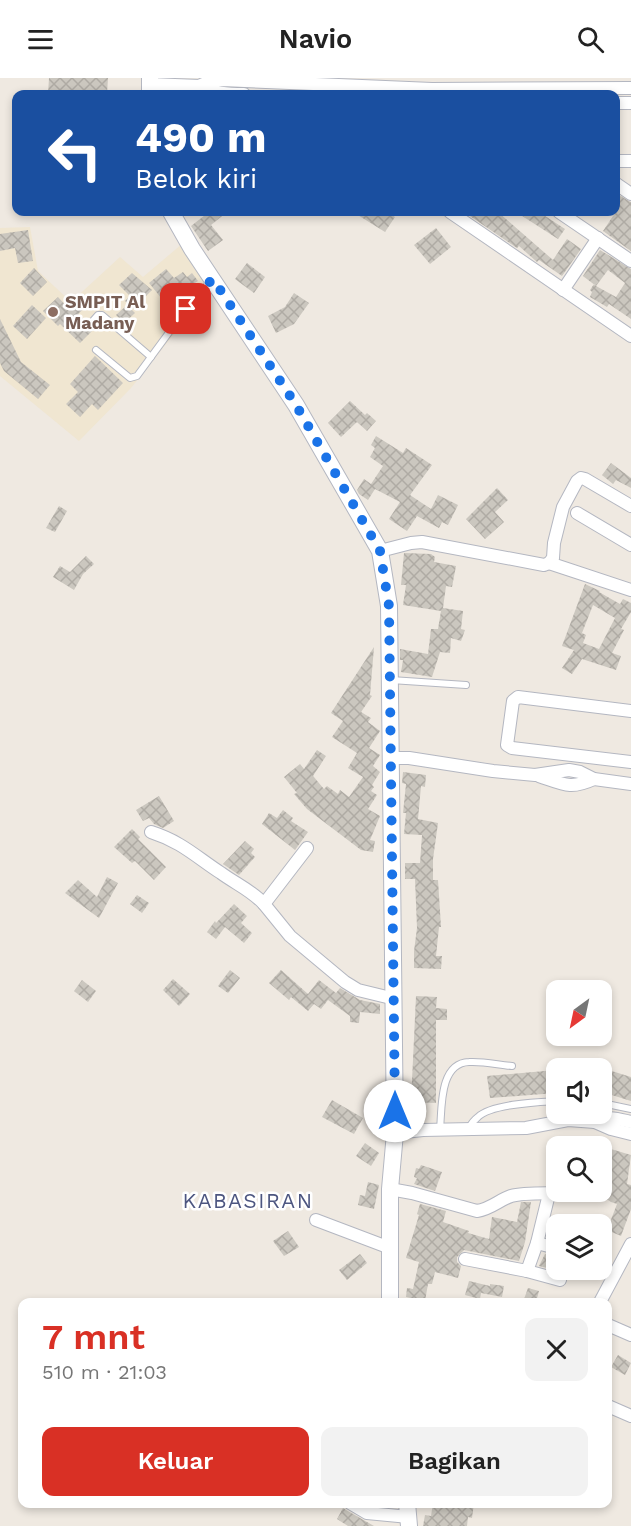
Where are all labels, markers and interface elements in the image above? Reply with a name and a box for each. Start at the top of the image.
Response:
icon: menu [24,23,57,56]
text: Navio [279,23,352,55]
icon: search [574,23,607,56]
text: 490 m [135,113,267,162]
icon: left [36,114,114,192]
text: Belok kiri [135,163,257,195]
pin [160,283,211,334]
place label: SMPIT Al Madany [65,291,145,333]
icon: arrive [169,292,202,325]
marker: SMPIT Al Madany [46,305,60,319]
north arrow [546,980,612,1046]
map controls [546,980,612,1280]
button: sound [546,1058,612,1124]
position arrow [363,1079,427,1143]
button: search [546,1136,612,1202]
district label: KABASIRAN [182,1188,314,1213]
button: layers [546,1214,612,1280]
text: 7 mnt [42,1316,145,1358]
button: close [525,1318,588,1381]
text: 510 m · 21:03 [42,1360,167,1384]
button: Keluar [42,1427,309,1496]
button: Bagikan [321,1427,588,1496]

